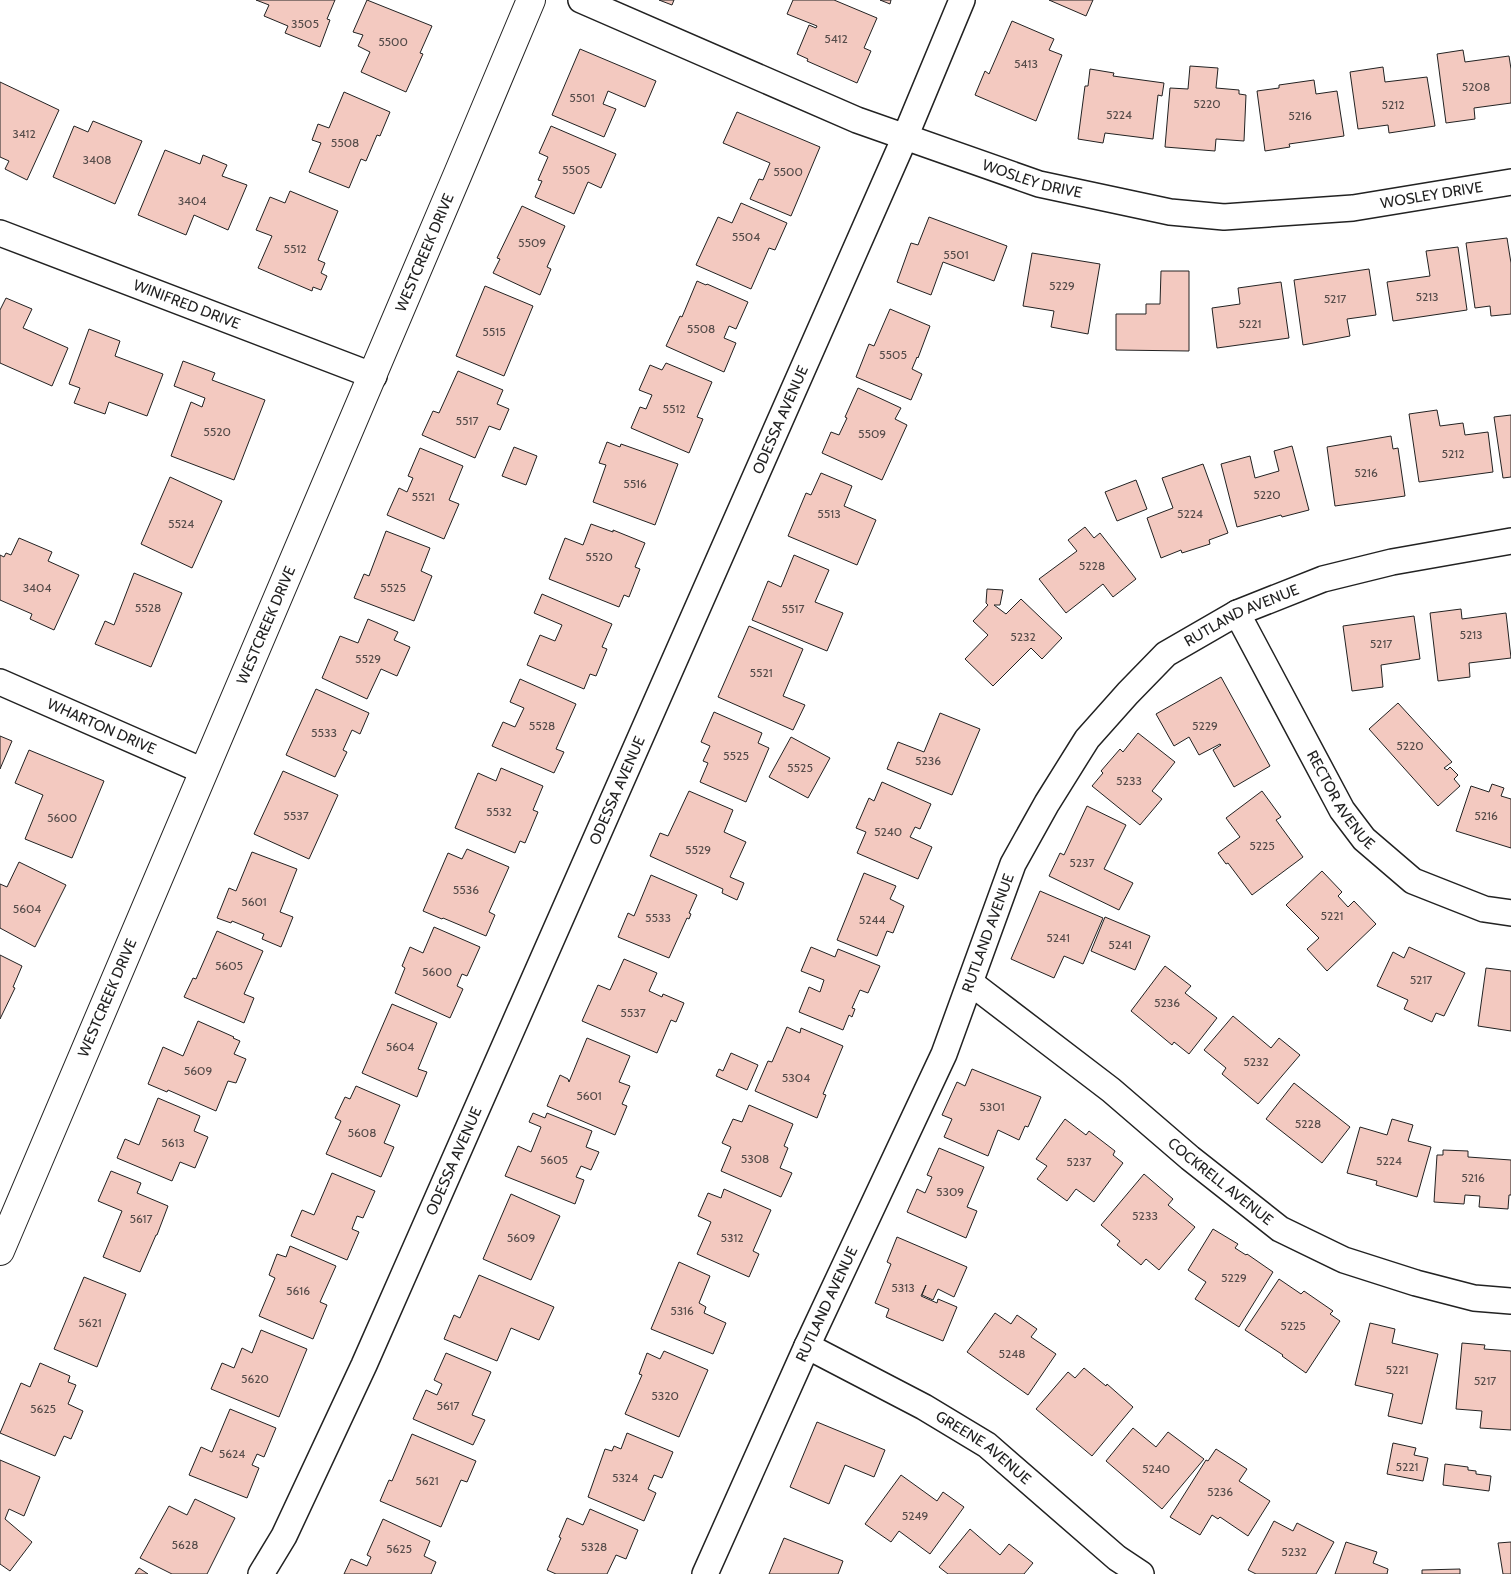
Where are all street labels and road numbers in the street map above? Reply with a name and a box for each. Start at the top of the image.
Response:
street label: WOSLEY DRIVE [980,156,1084,202]
street label: WOSLEY DRIVE [1379,178,1484,212]
street label: WESTCREEK DRIVE [392,191,458,315]
street label: WINIFRED DRIVE [131,276,243,333]
street label: ODESSA AVENUE [749,363,812,477]
street label: WESTCREEK DRIVE [233,563,299,687]
street label: RUTLAND AVENUE [1181,580,1302,651]
street label: WHARTON DRIVE [44,695,159,758]
street label: ODESSA AVENUE [585,733,649,848]
street label: RECTOR AVENUE [1303,747,1378,853]
street label: RUTLAND AVENUE [958,871,1018,995]
street label: WESTCREEK DRIVE [74,936,140,1060]
street label: ODESSA AVENUE [422,1104,486,1218]
street label: COCKRELL AVENUE [1164,1134,1277,1229]
street label: RUTLAND AVENUE [792,1244,861,1365]
street label: GREENE AVENUE [932,1407,1035,1488]

